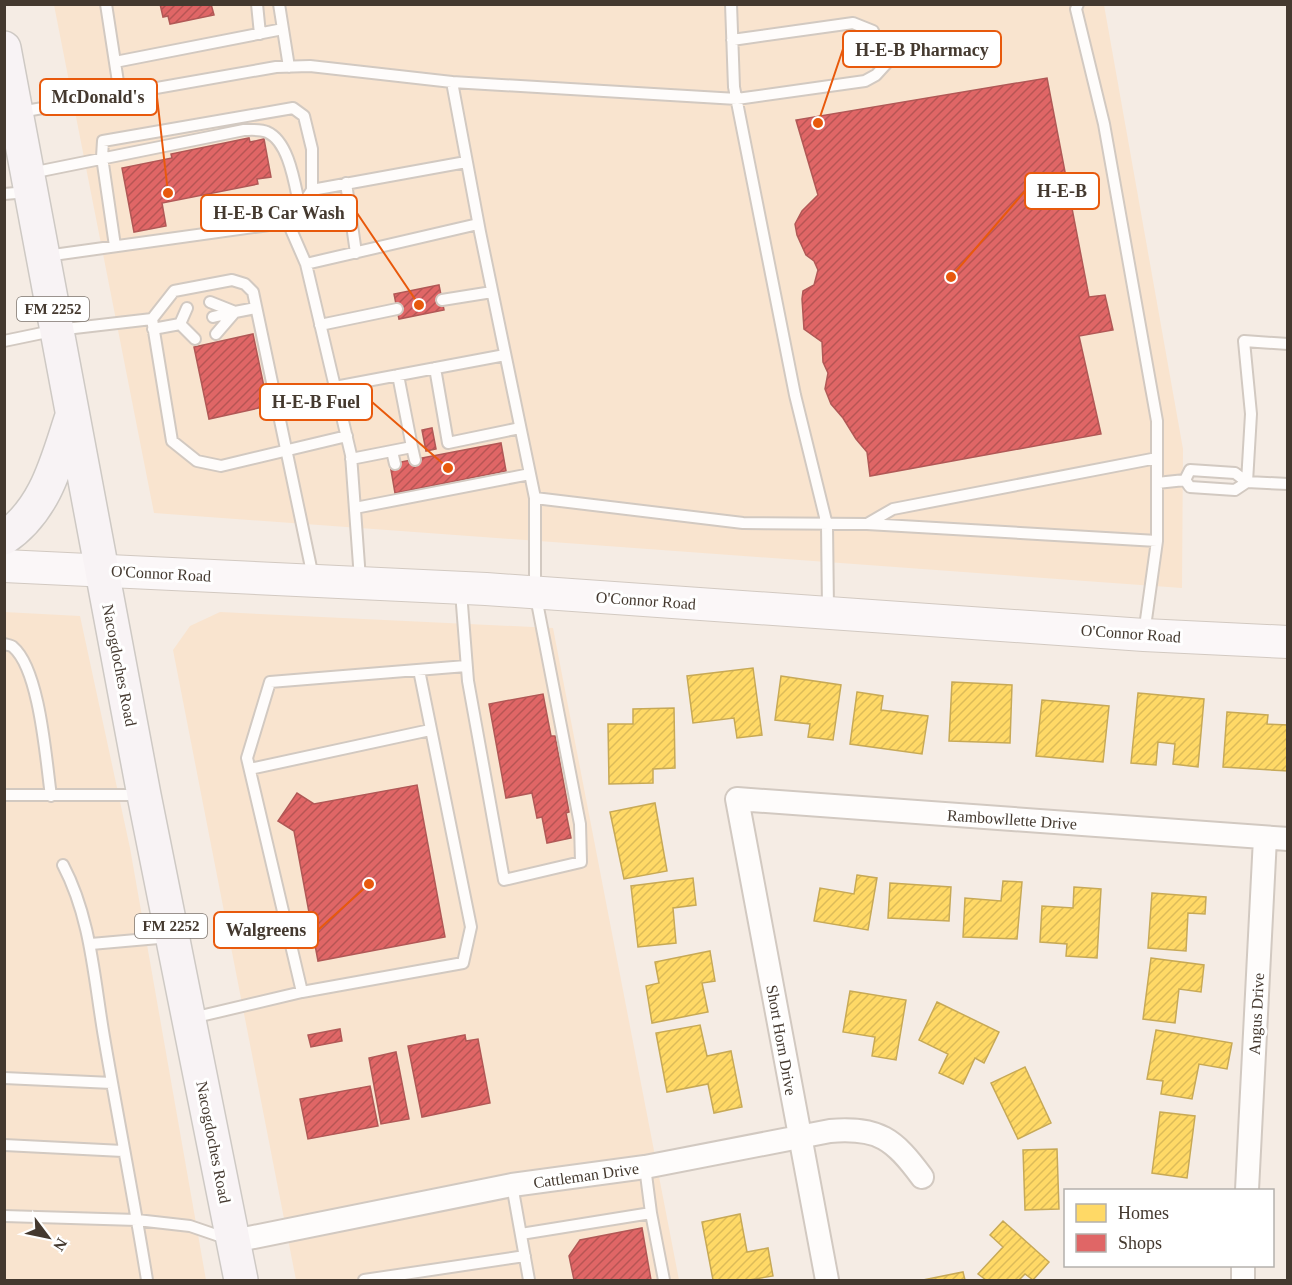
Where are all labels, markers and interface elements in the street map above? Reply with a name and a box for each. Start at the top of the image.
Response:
callout: H-E-B Pharmacy [843,31,1001,67]
text: H-E-B Pharmacy [855,40,989,60]
callout: McDonald's [40,79,157,115]
text: McDonald's [51,87,145,107]
callout: H-E-B [1025,173,1099,209]
text: H-E-B [1037,181,1087,201]
callout: H-E-B Car Wash [201,195,357,231]
text: H-E-B Car Wash [213,203,345,223]
road number: FM 2252 [17,297,89,321]
callout: H-E-B Fuel [260,384,372,420]
text: H-E-B Fuel [272,392,360,412]
street label: O'Connor Road [110,562,211,585]
street label: O'Connor Road [595,589,697,612]
street label: Nacogdoches Road [98,603,140,728]
street label: O'Connor Road [1080,622,1182,645]
street label: Rambowllette Drive [946,806,1077,833]
callout: Walgreens [214,912,318,948]
road number: FM 2252 [135,914,207,938]
text: Walgreens [226,920,306,940]
street label: Angus Drive [1246,973,1268,1056]
street label: Short Horn Drive [763,983,800,1097]
street label: Nacogdoches Road [192,1080,234,1205]
street label: Cattleman Drive [532,1160,640,1191]
legend [1064,1189,1274,1267]
text: Homes [1118,1203,1169,1223]
north arrow [18,1207,78,1267]
text: Shops [1118,1233,1162,1253]
text: N [50,1235,71,1254]

